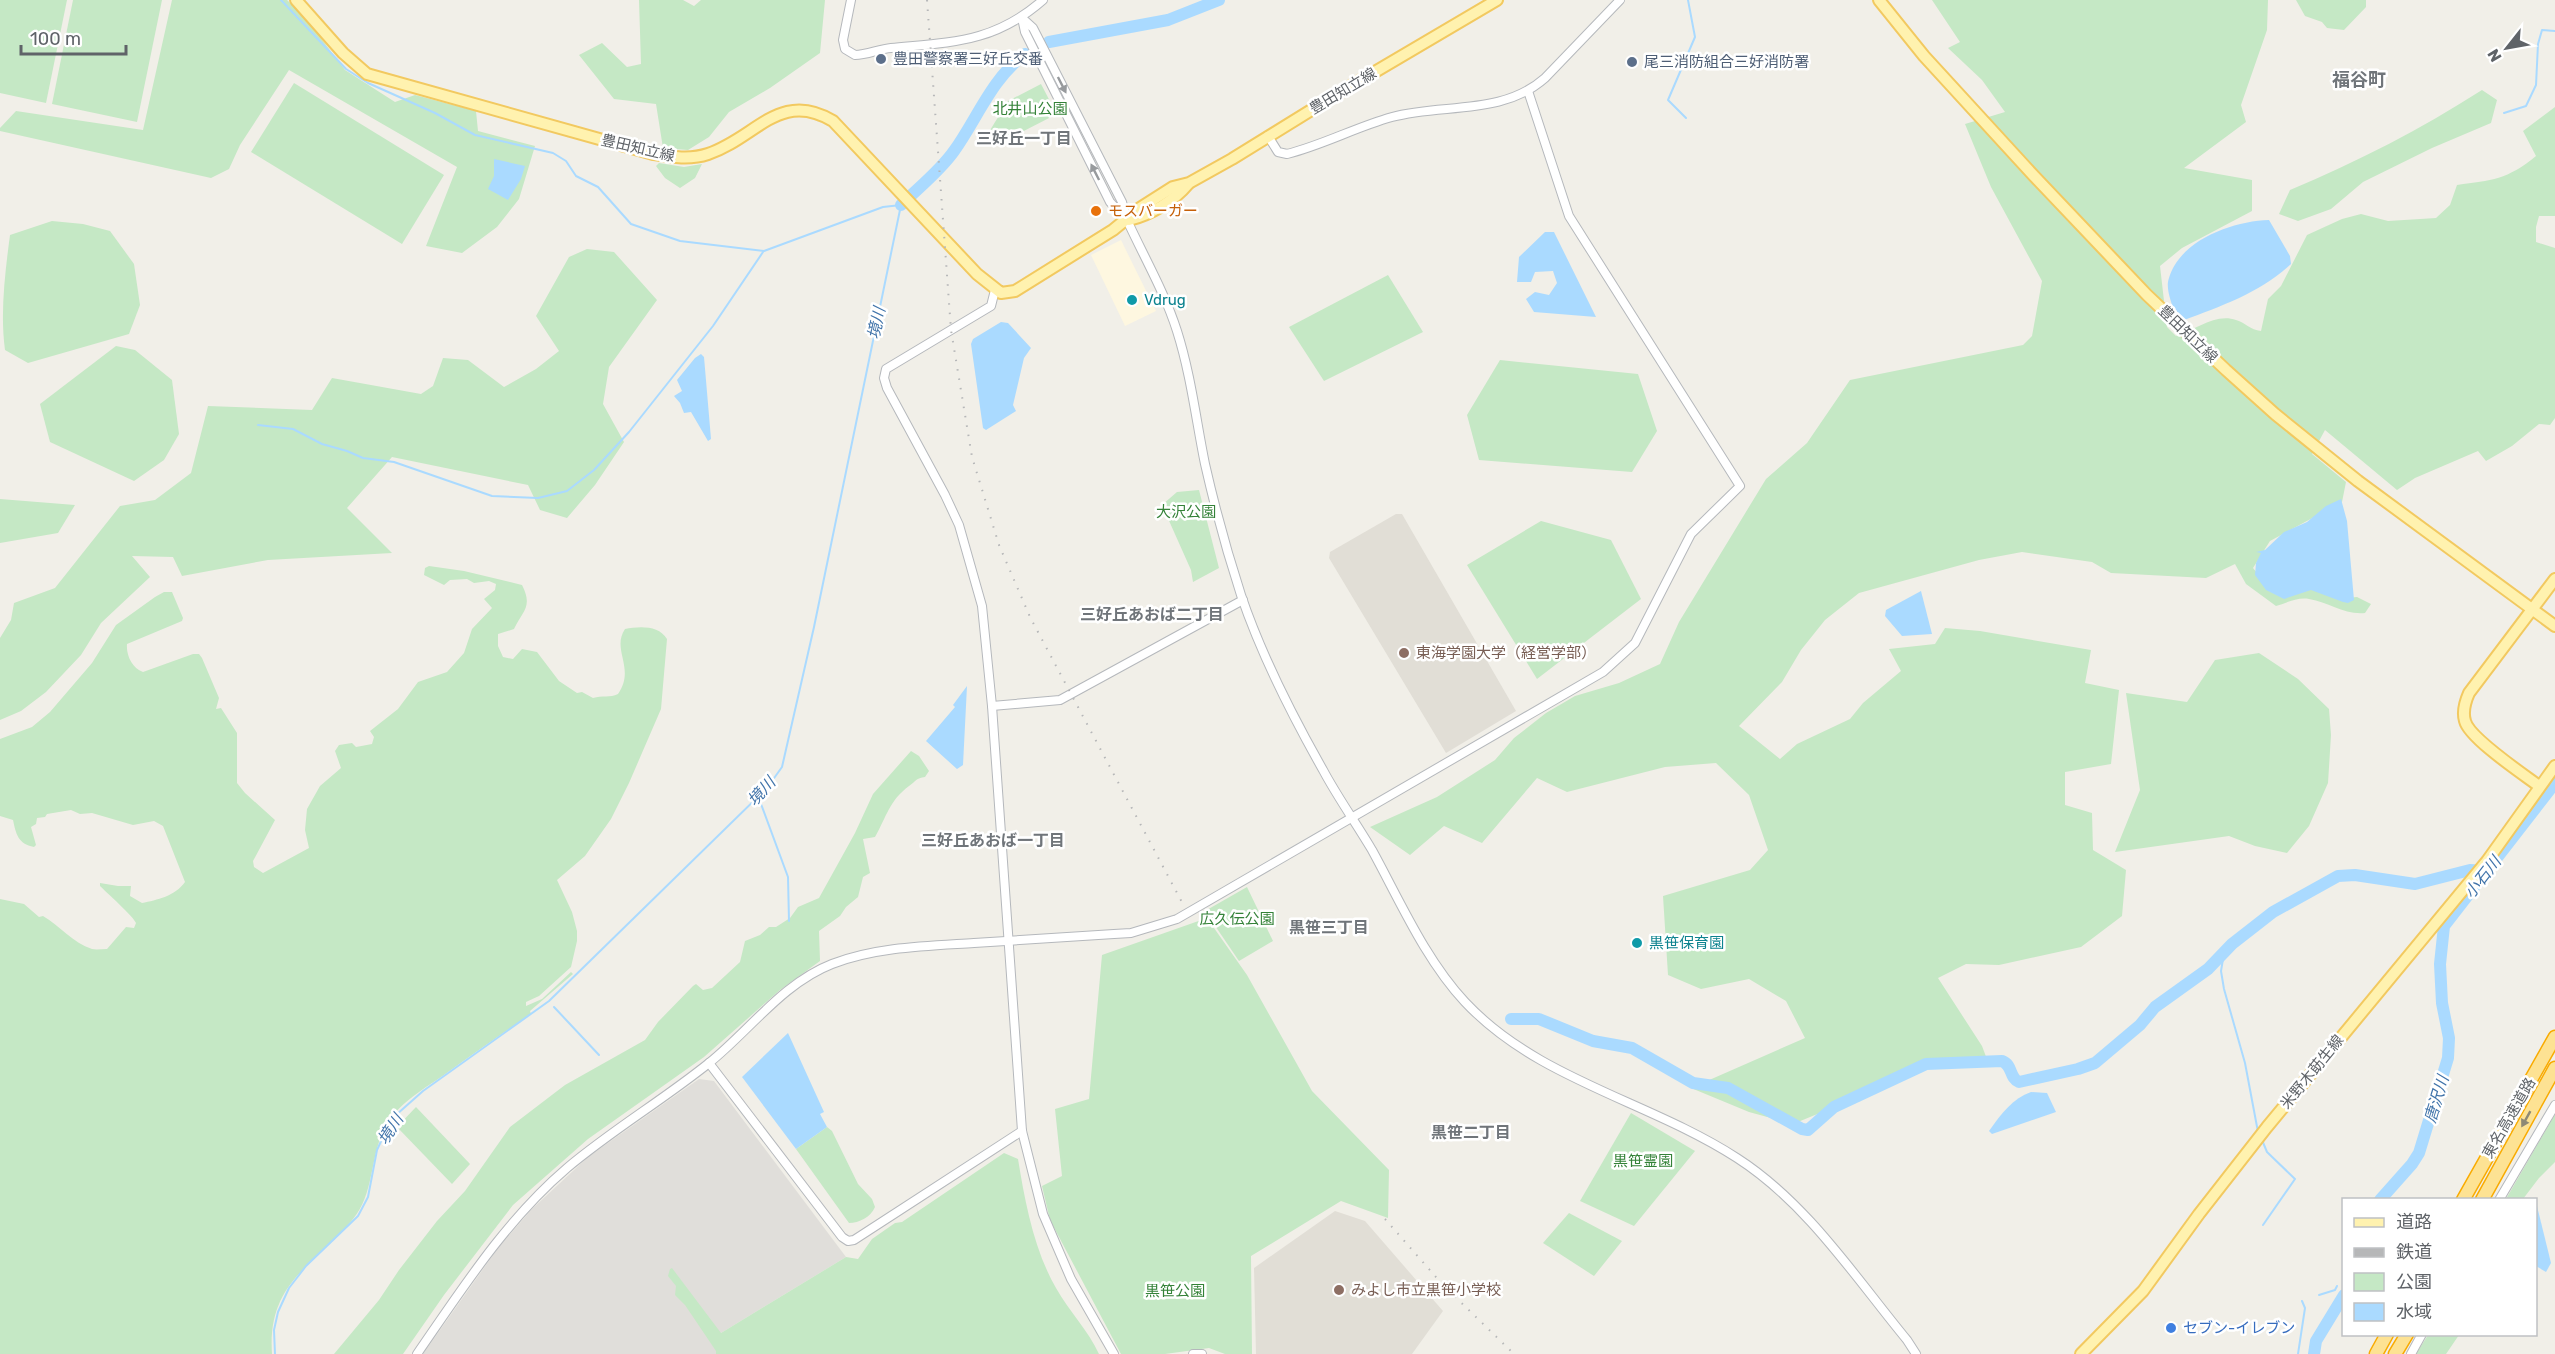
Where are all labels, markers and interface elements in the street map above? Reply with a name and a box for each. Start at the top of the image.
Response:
scale bar [21,18,126,56]
north arrow [2477,18,2537,78]
text: 100 m [30,28,81,50]
text: N [2483,46,2506,65]
place label: 豊田警察署三好丘交番 [893,50,1043,68]
marker: 豊田警察署三好丘交番 [874,52,888,66]
place label: 尾三消防組合三好消防署 [1644,53,1809,71]
marker: 尾三消防組合三好消防署 [1625,55,1639,69]
street label: 豊田知立線 [1306,64,1380,118]
district label: 福谷町 [2332,69,2386,91]
one-way arrow [1057,77,1067,94]
park label: 北井山公園 [992,100,1068,118]
district label: 三好丘一丁目 [976,129,1072,148]
street label: 豊田知立線 [599,131,677,165]
one-way arrow [1091,163,1100,180]
place label: モスバーガー [1108,202,1198,220]
marker: モスバーガー [1089,204,1103,218]
place label: Vdrug [1144,291,1186,309]
marker: Vdrug [1125,293,1139,307]
street label: 豊田知立線 [2155,301,2221,367]
water label: 境川 [864,304,890,341]
park label: 大沢公園 [1156,503,1216,521]
district label: 三好丘あおば二丁目 [1080,605,1224,624]
place label: 東海学園大学（経営学部） [1416,644,1596,662]
marker: 東海学園大学（経営学部） [1397,646,1411,660]
water label: 境川 [744,772,780,810]
district label: 三好丘あおば一丁目 [921,831,1065,850]
water label: 小石川 [2460,851,2506,902]
park label: 広久伝公園 [1199,910,1275,928]
district label: 黒笹三丁目 [1289,918,1369,937]
place label: 黒笹保育園 [1649,934,1724,952]
marker: 黒笹保育園 [1630,936,1644,950]
street label: 米野木莇生線 [2277,1031,2347,1113]
water label: 唐沢川 [2420,1072,2453,1125]
street label: 東名高速道路 [2479,1075,2539,1161]
water label: 境川 [374,1109,408,1148]
one-way arrow [2521,1110,2531,1127]
district label: 黒笹二丁目 [1431,1123,1511,1142]
park label: 黒笹霊園 [1613,1152,1673,1170]
legend [2342,1198,2537,1336]
text: 道路 [2396,1211,2432,1233]
text: 鉄道 [2396,1241,2432,1263]
text: 公園 [2396,1271,2432,1293]
place label: みよし市立黒笹小学校 [1351,1281,1501,1299]
park label: 黒笹公園 [1145,1282,1205,1300]
marker: みよし市立黒笹小学校 [1332,1283,1346,1297]
text: 水域 [2396,1301,2432,1323]
place label: セブン-イレブン [2183,1319,2295,1337]
marker: セブン-イレブン [2164,1321,2178,1335]

